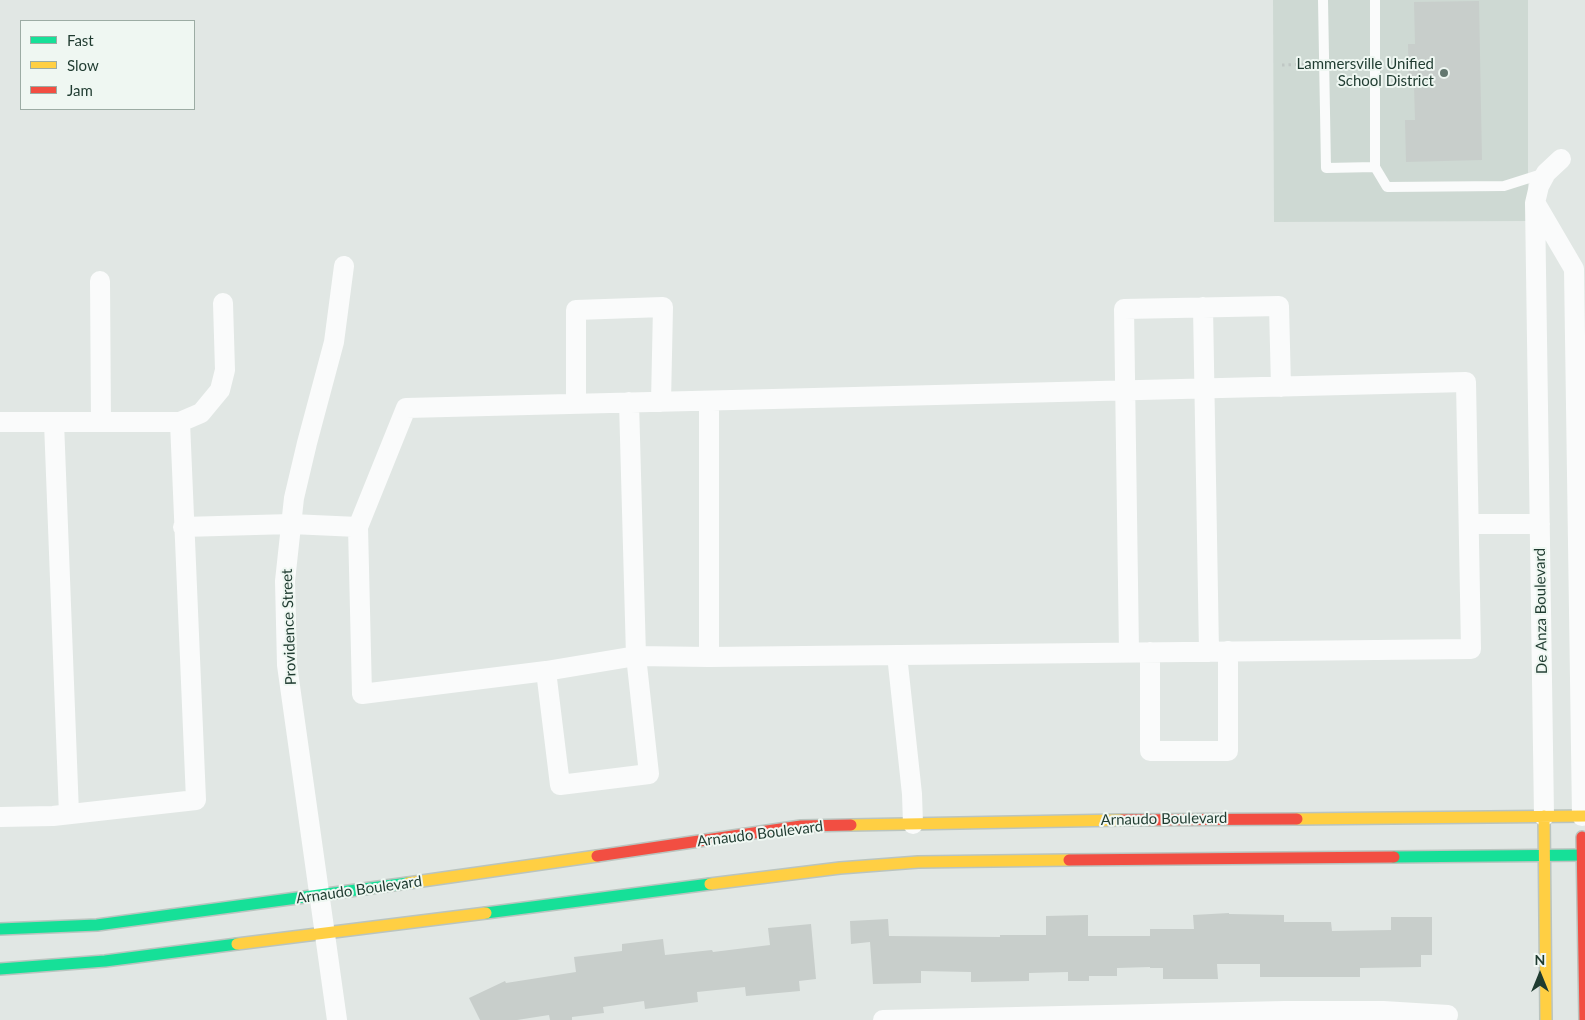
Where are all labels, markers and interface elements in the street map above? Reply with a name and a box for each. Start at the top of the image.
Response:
legend [20,20,195,110]
text: Fast [67,31,94,49]
place label: Lammersville Unified School District [1297,55,1434,90]
text: Slow [67,56,99,74]
marker: Lammersville Unified School District [1438,67,1450,79]
text: Jam [67,81,93,99]
street label: De Anza Boulevard [1531,548,1551,674]
street label: Providence Street [278,568,300,686]
street label: Arnaudo Boulevard [1100,809,1228,829]
street label: Arnaudo Boulevard [696,817,824,851]
street label: Arnaudo Boulevard [295,872,423,908]
north arrow [1515,950,1565,1000]
text: N [1535,951,1545,968]

